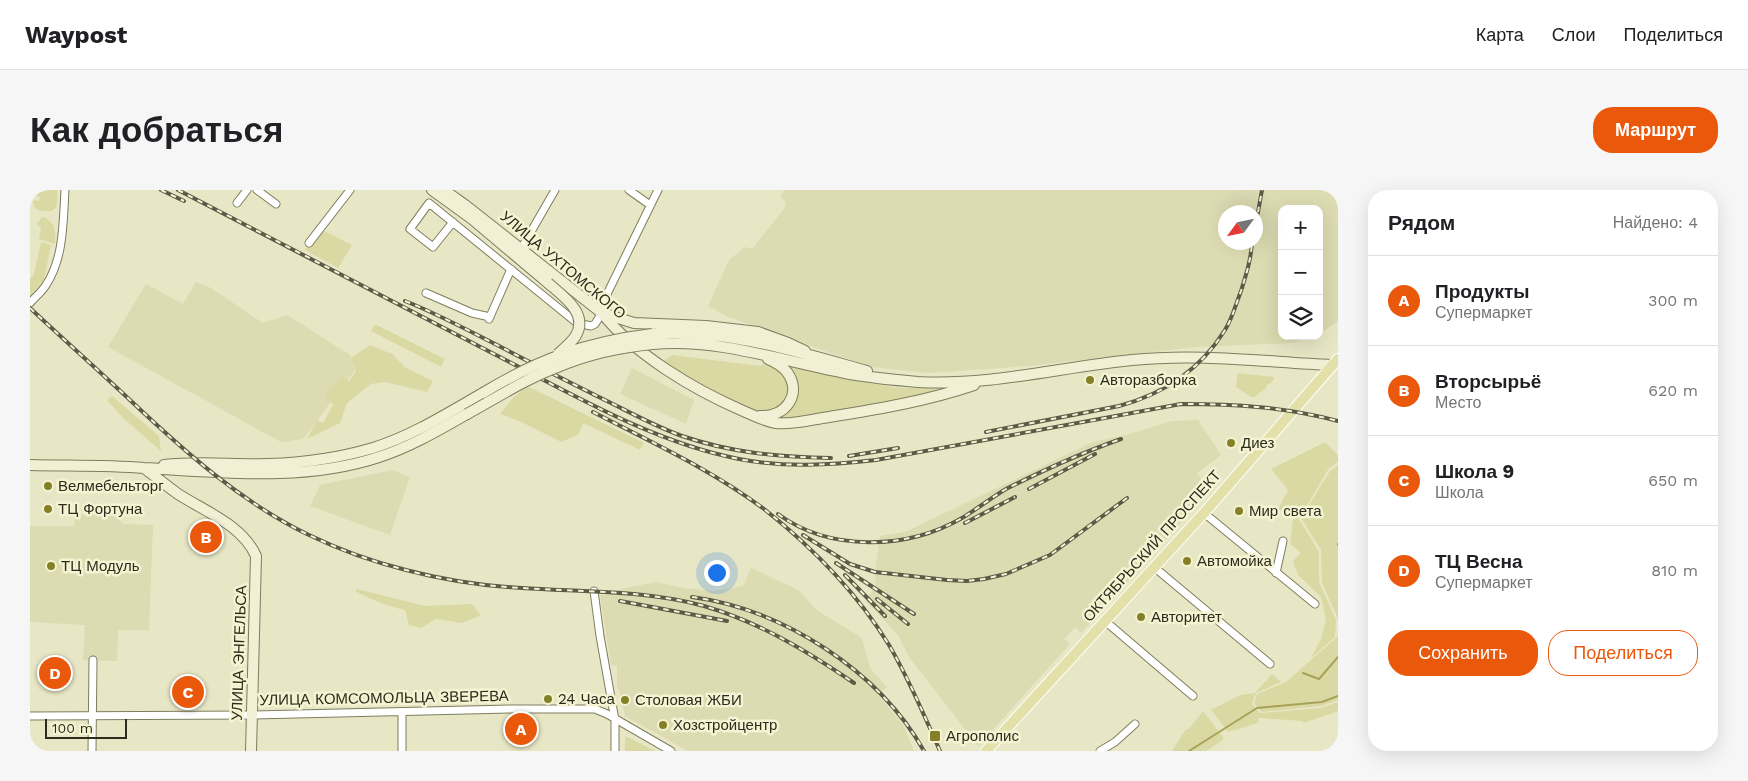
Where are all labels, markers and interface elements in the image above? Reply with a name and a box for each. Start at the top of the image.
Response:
text: Waypost [25,21,127,49]
text: Карта [1476,24,1524,45]
text: Слои [1552,24,1596,45]
text: Поделиться [1624,24,1723,45]
button: Маршрут [1593,107,1718,153]
text: Как добраться [30,109,283,151]
north arrow [1218,205,1263,250]
map controls [1278,205,1323,340]
button: + [1278,205,1323,250]
street label: УЛИЦА УХТОМСКОГО [497,207,629,323]
text: Рядом [1388,210,1455,235]
text: Найдено: 4 [1613,213,1698,232]
button: − [1278,250,1323,295]
text: Продукты [1435,280,1530,303]
text: A [1399,291,1409,310]
text: 300 m [1648,291,1698,310]
button: layers [1278,295,1323,340]
text: Супермаркет [1435,303,1533,322]
text: Вторсырьё [1435,370,1541,393]
place label: Авторазборка [1100,371,1197,389]
marker: Авторазборка [1084,374,1096,386]
text: B [1399,381,1409,400]
text: 620 m [1648,381,1698,400]
text: Место [1435,393,1481,412]
place label: Диез [1241,434,1275,452]
marker: Диез [1225,437,1237,449]
text: Школа 9 [1435,460,1514,483]
street label: ОКТЯБРЬСКИЙ ПРОСПЕКТ [1079,467,1225,625]
text: C [1399,471,1409,490]
text: 650 m [1648,471,1698,490]
place label: Велмебельторг [58,477,164,495]
marker: Велмебельторг [42,480,54,492]
text: Школа [1435,483,1484,502]
place label: ТЦ Фортуна [58,500,143,518]
place label: Мир света [1249,502,1322,520]
marker: ТЦ Фортуна [42,503,54,515]
marker: Мир света [1233,505,1245,517]
pin: B [190,518,222,556]
text: ТЦ Весна [1435,550,1523,573]
place label: Автомойка [1197,552,1273,570]
marker: Автомойка [1181,555,1193,567]
place label: ТЦ Модуль [61,557,140,575]
marker: ТЦ Модуль [45,560,57,572]
your location [704,560,730,586]
text: D [1398,561,1410,580]
text: 810 m [1651,561,1698,580]
text: Супермаркет [1435,573,1533,592]
street label: УЛИЦА ЭНГЕЛЬСА [228,585,250,721]
place label: Авторитет [1151,608,1222,626]
marker: Авторитет [1135,611,1147,623]
button: Сохранить [1388,630,1538,676]
button: Поделиться [1548,630,1698,676]
pin: D [39,654,71,692]
pin: C [172,673,204,711]
street label: УЛИЦА КОМСОМОЛЬЦА ЗВЕРЕВА [259,687,509,709]
place label: 24 Часа [558,690,615,708]
place label: Столовая ЖБИ [635,691,742,709]
marker: 24 Часа [542,693,554,705]
marker: Столовая ЖБИ [619,694,631,706]
pin: A [505,710,537,748]
scale bar [45,716,128,739]
place label: Хозстройцентр [673,716,777,734]
marker: Хозстройцентр [657,719,669,731]
text: 100 m [52,720,93,736]
place label: Агрополис [946,727,1019,745]
marker: Агрополис [928,729,942,743]

